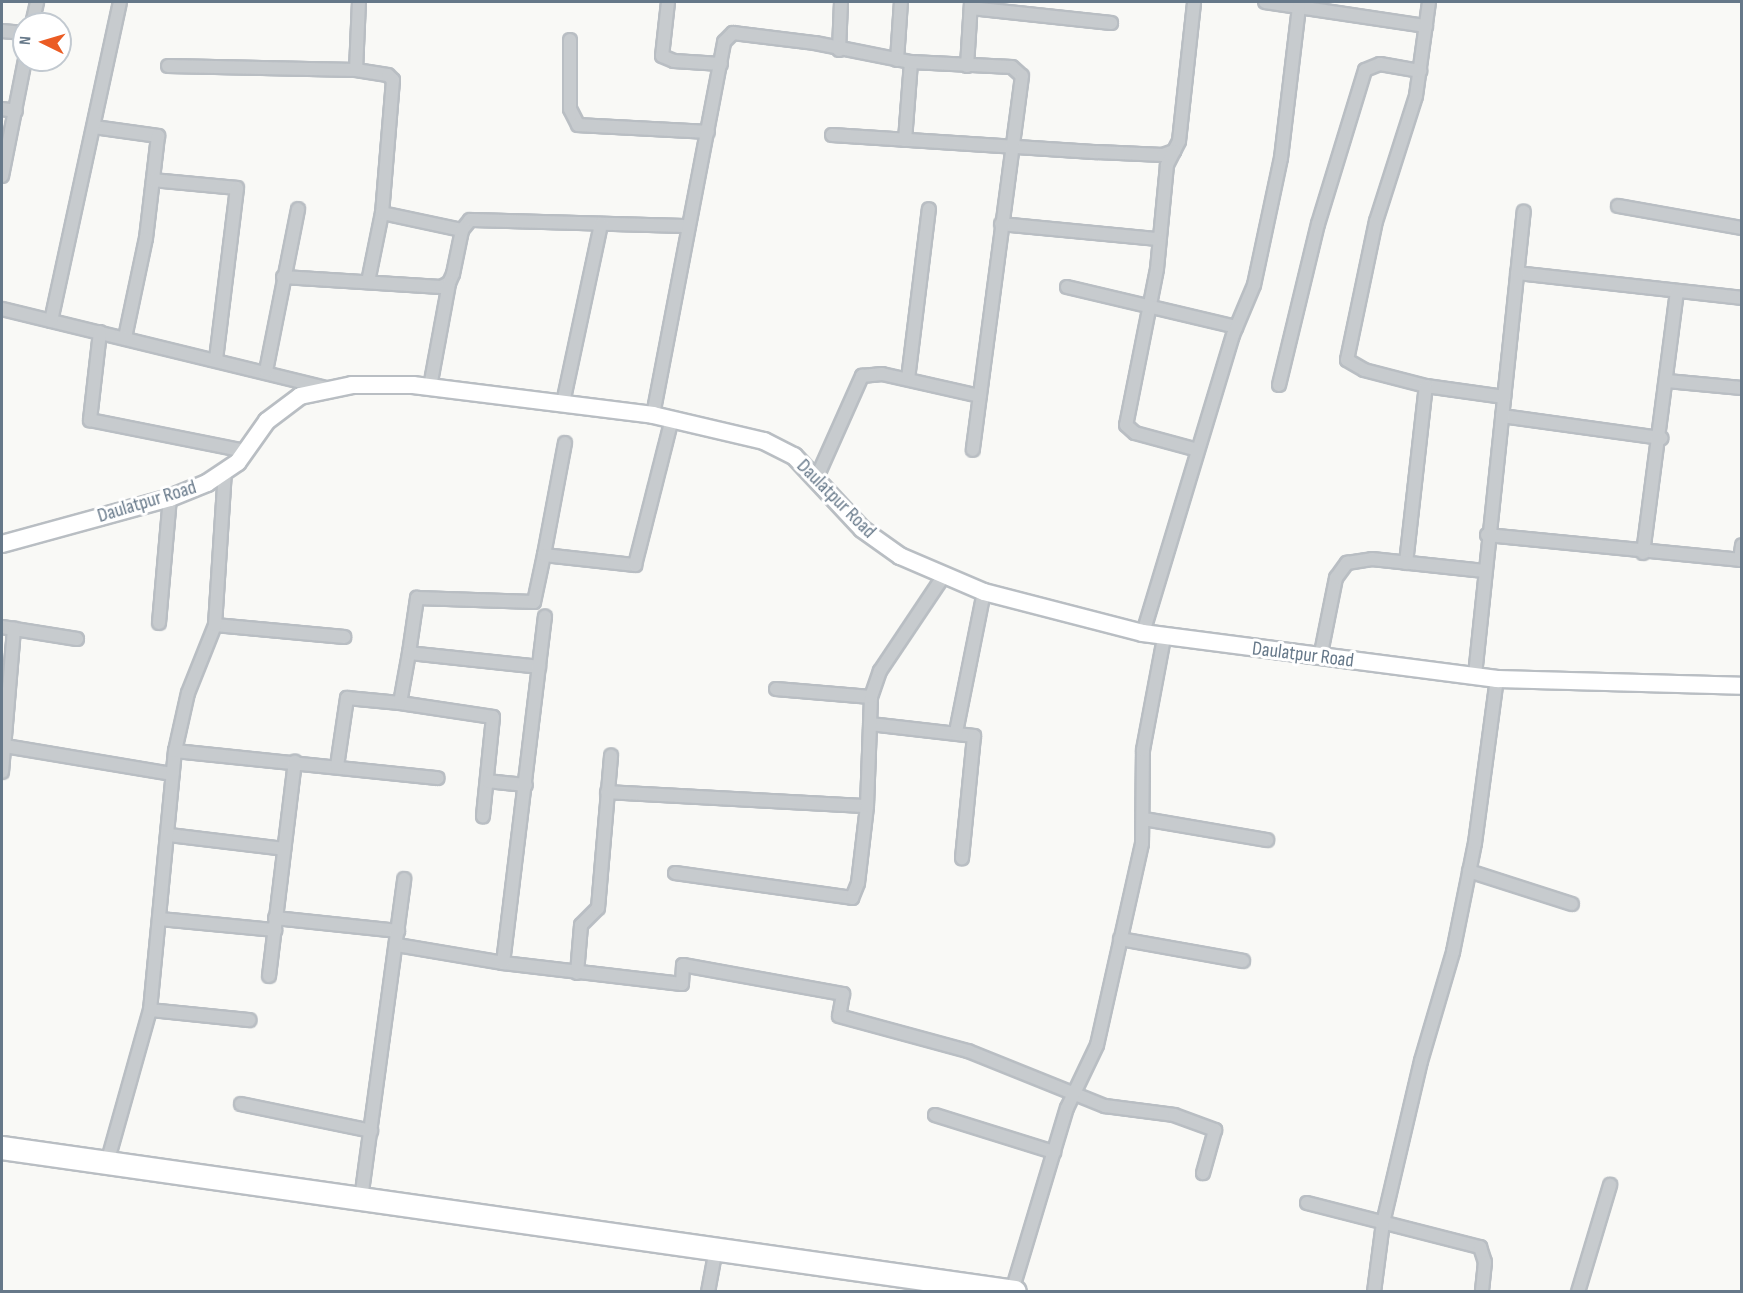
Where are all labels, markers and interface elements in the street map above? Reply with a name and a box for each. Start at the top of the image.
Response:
north arrow [12,12,72,72]
text: N [16,35,35,46]
street label: Daulatpur Road [791,454,881,544]
street label: Daulatpur Road [95,476,199,528]
street label: Daulatpur Road [1251,637,1355,673]

